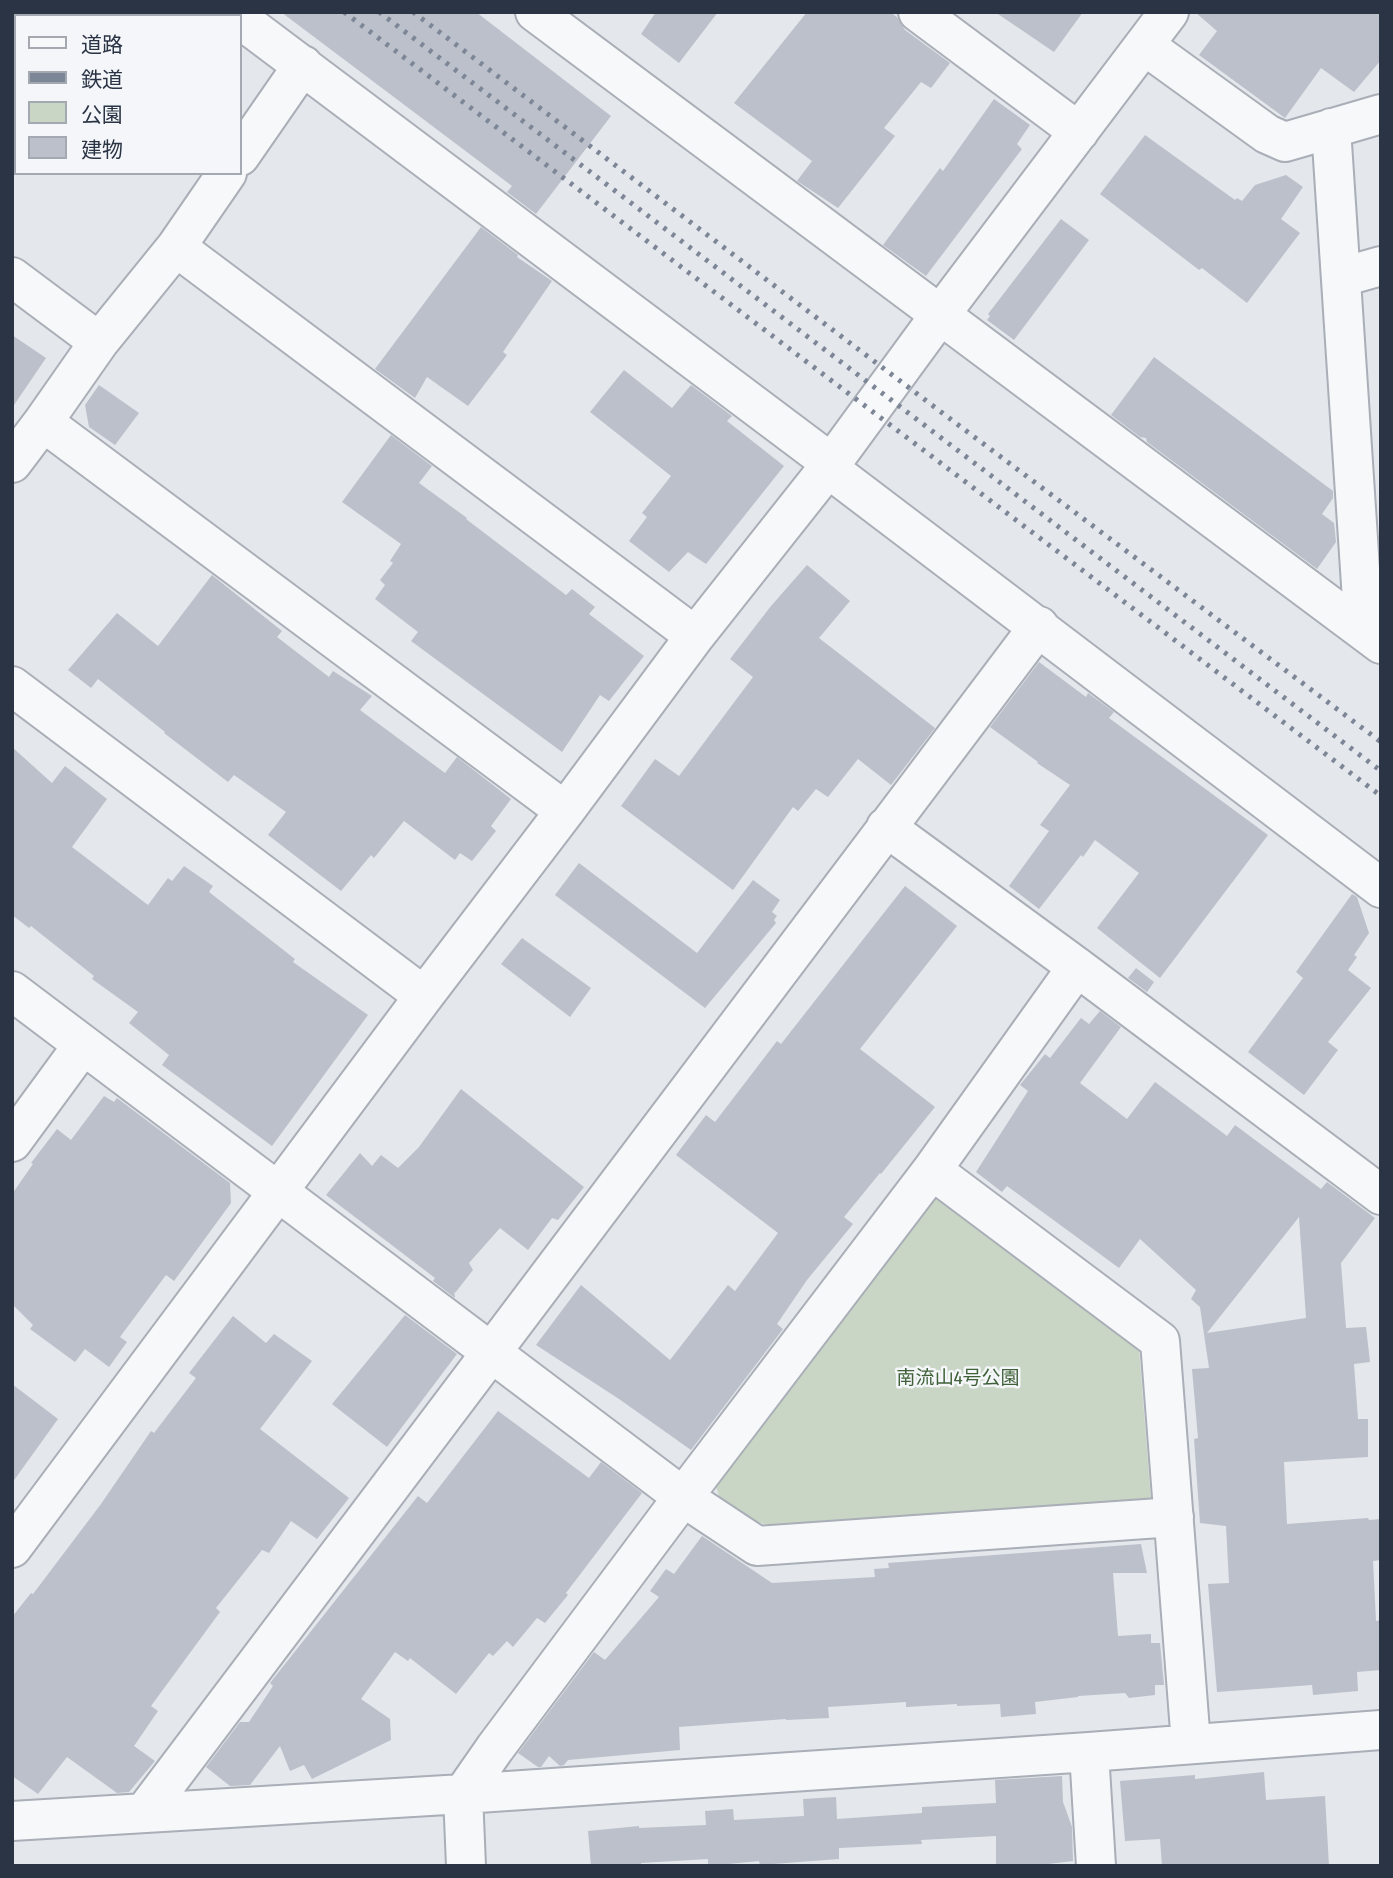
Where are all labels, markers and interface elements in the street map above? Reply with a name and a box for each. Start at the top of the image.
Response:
legend [14,14,242,175]
text: 道路 [81,32,123,58]
text: 鉄道 [81,67,123,93]
text: 公園 [81,102,123,128]
text: 建物 [81,137,123,163]
park label: 南流山4号公園 [896,1368,1020,1390]

